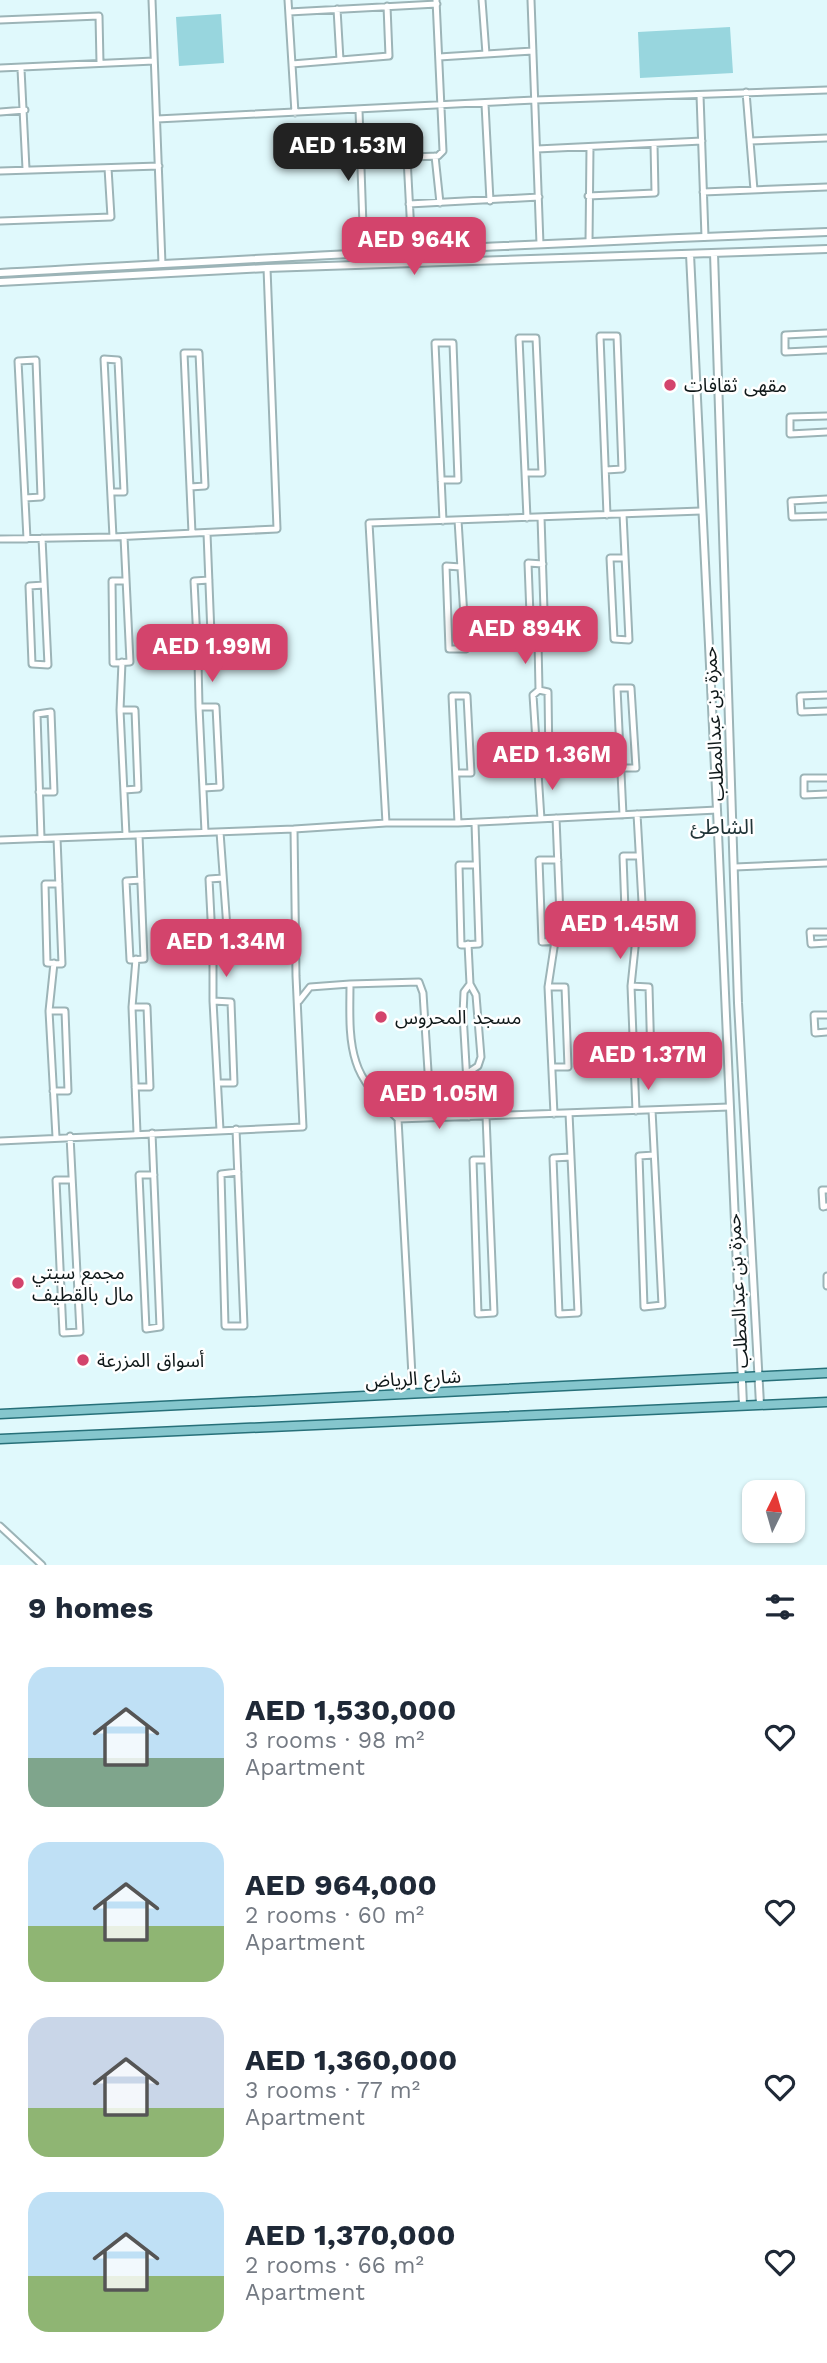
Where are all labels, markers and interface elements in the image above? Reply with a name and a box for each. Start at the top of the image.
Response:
pin: AED 1.53M [268,124,428,183]
text: AED 1.53M [289,132,407,159]
pin: AED 964K [342,218,486,277]
text: AED 964K [358,226,470,253]
place label: مقهى ثقافات [684,374,787,397]
marker: مقهى ثقافات [662,377,678,393]
pin: AED 894K [453,606,597,666]
text: AED 894K [469,615,581,642]
pin: AED 1.99M [132,624,292,684]
text: AED 1.99M [153,633,271,660]
street label: حمزة بن عبدالمطلب [698,646,729,802]
pin: AED 1.36M [472,732,632,792]
text: AED 1.36M [493,741,611,768]
district label: الشاطئ [690,814,754,839]
pin: AED 1.45M [540,902,700,961]
text: AED 1.45M [561,910,679,937]
pin: AED 1.34M [146,920,306,979]
text: AED 1.34M [166,928,286,955]
place label: مسجد المحروس [395,1006,521,1029]
marker: مسجد المحروس [373,1009,389,1025]
pin: AED 1.37M [568,1032,728,1092]
text: AED 1.37M [589,1041,707,1068]
pin: AED 1.05M [359,1072,519,1131]
text: AED 1.05M [380,1080,498,1107]
street label: حمزة بن عبدالمطلب [722,1213,753,1369]
place label: مجمع سيتي مال بالقطيف [32,1261,134,1306]
marker: مجمع سيتي مال بالقطيف [10,1275,26,1291]
place label: أسواق المزرعة [97,1349,205,1372]
marker: أسواق المزرعة [75,1352,91,1368]
street label: شارع الرياض [365,1365,462,1394]
north arrow [742,1480,805,1544]
map controls [742,1480,805,1543]
icon: filters [761,1588,799,1626]
text: 9 homes [28,1590,153,1625]
text: AED 1,530,000 [245,1692,456,1727]
icon: home [84,1695,168,1779]
icon: heart [761,1718,799,1756]
text: 3 rooms · 98 m² [245,1727,424,1754]
text: Apartment [245,1754,365,1781]
text: AED 964,000 [245,1867,437,1902]
icon: home [84,1870,168,1954]
icon: heart [761,1893,799,1931]
text: 2 rooms · 60 m² [245,1902,424,1929]
text: Apartment [245,1929,365,1956]
text: AED 1,360,000 [245,2042,457,2077]
icon: home [84,2045,168,2129]
icon: heart [761,2068,799,2106]
text: 3 rooms · 77 m² [245,2077,420,2104]
text: Apartment [245,2104,365,2131]
text: AED 1,370,000 [245,2217,456,2252]
icon: home [84,2220,168,2304]
icon: heart [761,2243,799,2281]
text: 2 rooms · 66 m² [245,2252,424,2279]
text: Apartment [245,2279,365,2306]

